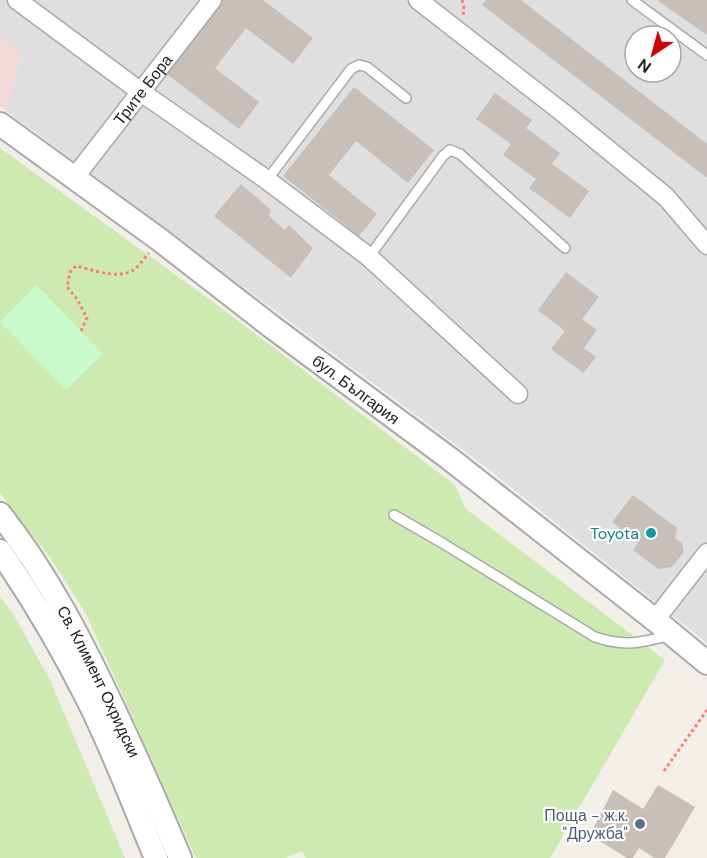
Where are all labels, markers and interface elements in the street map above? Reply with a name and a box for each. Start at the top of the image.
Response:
north arrow [623,24,683,84]
street label: Трите Бора [109,50,177,130]
text: N [634,54,655,78]
street label: бул. България [308,350,404,429]
place label: Toyota [590,523,639,544]
marker: Toyota [644,526,658,540]
street label: Св. Климент Охридски [52,602,145,761]
place label: Поща - ж.к. "Дружба" [544,805,628,844]
marker: Поща - ж.к. "Дружба" [633,817,647,831]

